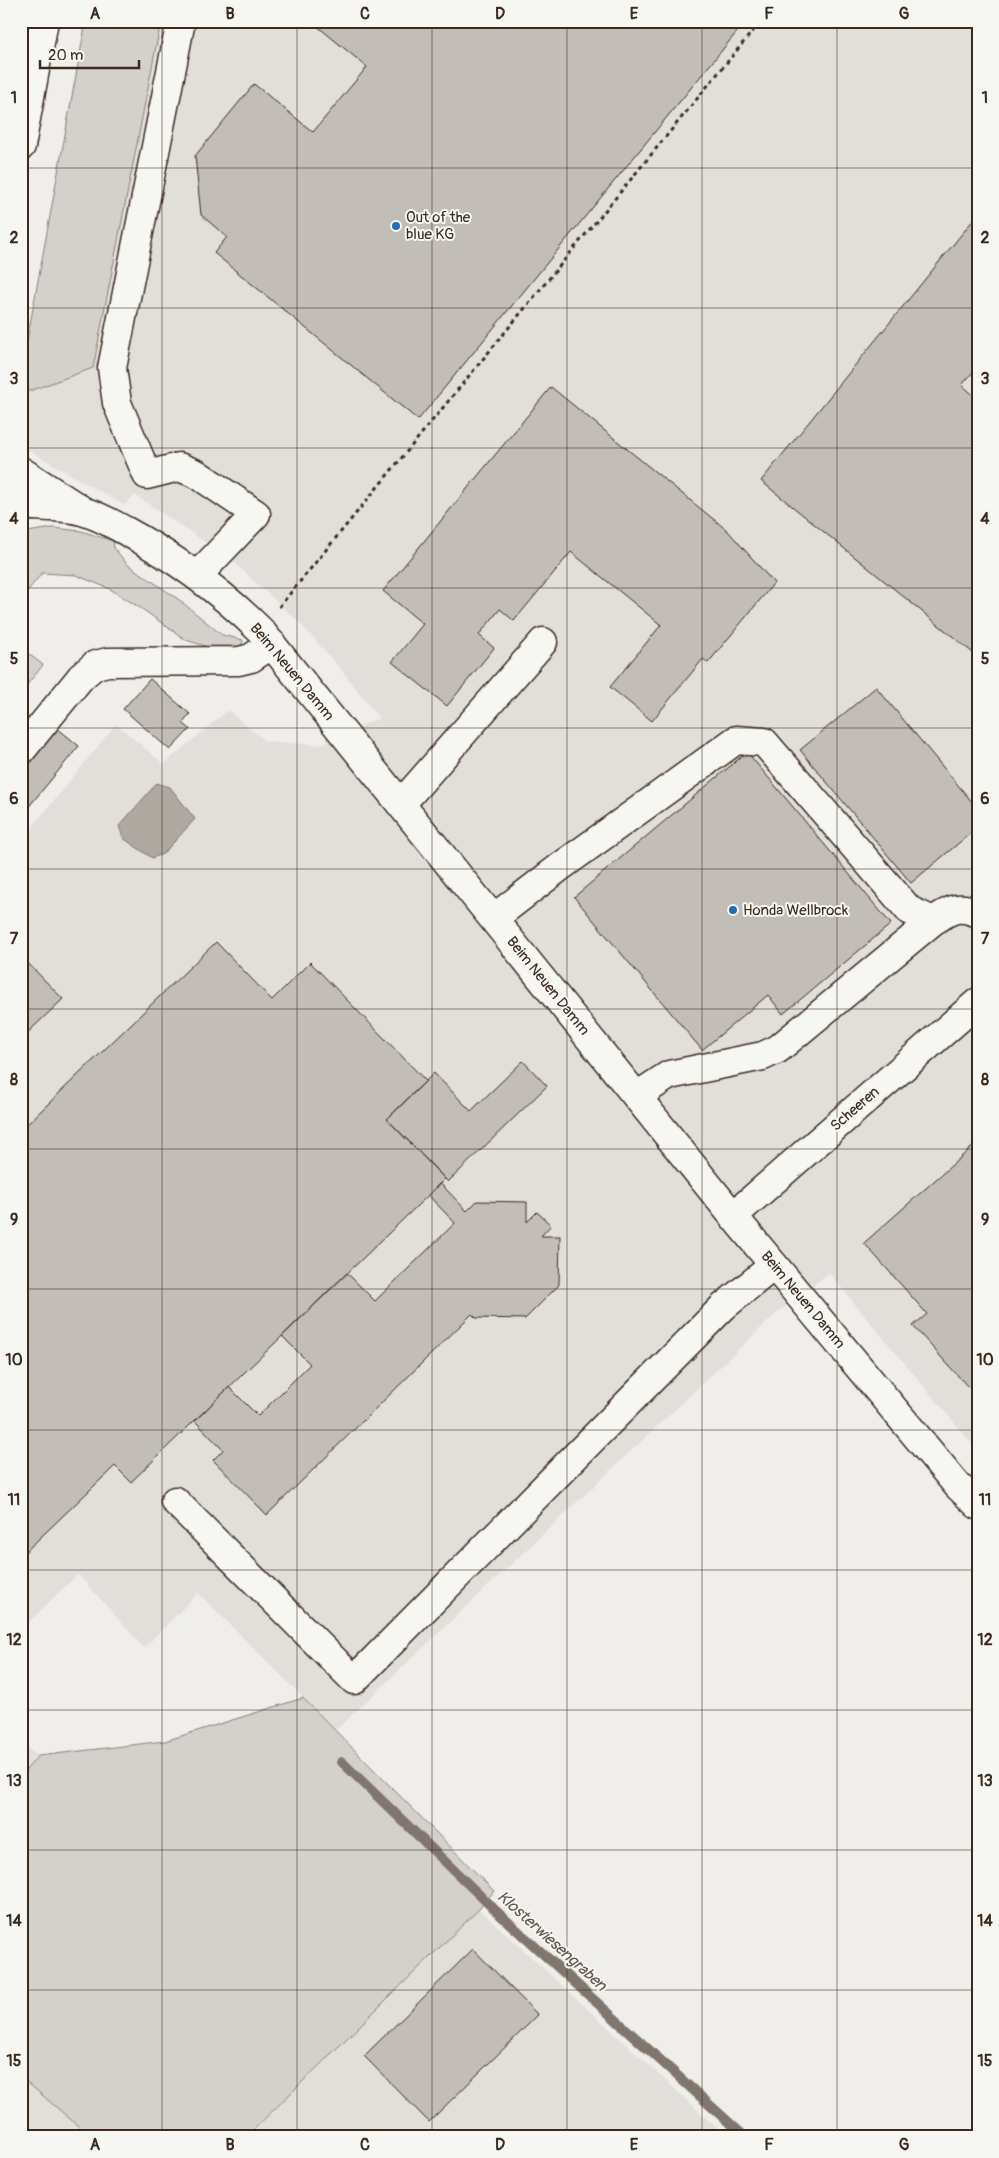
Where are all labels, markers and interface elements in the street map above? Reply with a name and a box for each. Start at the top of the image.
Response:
text: A [90,4,101,24]
text: B [225,4,235,24]
text: C [360,4,370,24]
text: D [495,4,505,24]
text: E [630,4,639,24]
text: F [764,4,774,24]
text: G [899,4,910,24]
scale bar [40,38,139,70]
text: 20 m [48,46,83,65]
text: 1 [11,88,17,108]
text: 1 [982,88,988,108]
place label: Out of the blue KG [406,208,471,244]
marker: Out of the blue KG [390,220,402,232]
text: 2 [10,228,19,248]
text: 2 [981,228,990,248]
text: 3 [10,369,19,389]
text: 3 [981,369,990,389]
text: 4 [9,509,19,529]
text: 4 [980,509,990,529]
street label: Beim Neuen Damm [246,619,338,725]
text: 5 [10,649,19,669]
text: 5 [981,649,990,669]
text: 6 [9,789,19,809]
text: 6 [980,789,990,809]
place label: Honda Wellbrock [743,901,849,920]
marker: Honda Wellbrock [727,904,739,916]
text: 7 [10,929,19,949]
text: 7 [981,929,990,949]
street label: Beim Neuen Damm [502,933,594,1039]
text: 8 [10,1070,18,1090]
text: 8 [981,1070,989,1090]
street label: Scheeren [827,1083,883,1135]
text: 9 [10,1210,18,1230]
text: 9 [981,1210,989,1230]
street label: Beim Neuen Damm [757,1247,849,1353]
text: 10 [5,1350,23,1370]
text: 10 [976,1350,994,1370]
text: 11 [8,1490,20,1510]
text: 11 [979,1490,991,1510]
text: 12 [6,1630,22,1650]
text: 12 [977,1630,993,1650]
text: 13 [6,1771,22,1791]
text: 13 [977,1771,993,1791]
water label: Klosterwiesengraben [493,1887,611,1996]
text: 14 [6,1911,22,1931]
text: 14 [977,1911,993,1931]
text: 15 [7,2051,22,2071]
text: 15 [978,2051,993,2071]
text: A [90,2135,101,2155]
text: B [225,2135,235,2155]
text: C [360,2135,370,2155]
text: D [495,2135,505,2155]
text: E [630,2135,639,2155]
text: F [764,2135,774,2155]
text: G [899,2135,910,2155]

